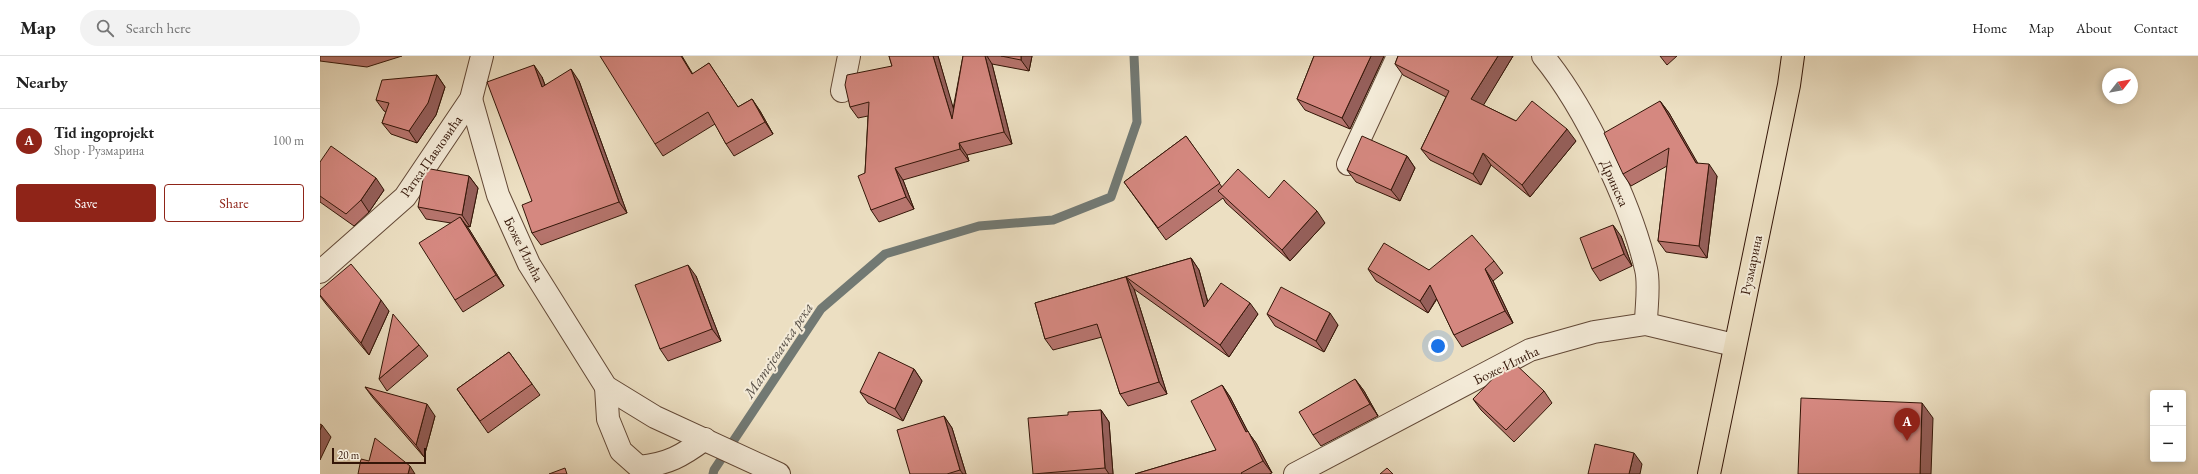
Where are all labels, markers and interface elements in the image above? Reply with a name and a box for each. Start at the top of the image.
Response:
search box [80,10,360,46]
text: Map [20,15,56,40]
icon: search [94,17,116,39]
text: Search here [126,18,191,37]
text: Home [1972,19,2007,37]
text: Map [2029,19,2054,37]
text: About [2076,19,2112,37]
text: Contact [2134,19,2178,37]
north arrow [2102,68,2138,104]
text: Nearby [16,71,68,93]
street label: Ратка Павловића [396,111,466,200]
text: Tid ingoprojekt [54,123,154,142]
text: A [24,132,34,149]
text: 100 m [273,132,304,149]
text: Shop · Рузмарина [54,142,144,159]
street label: Дринска [1597,157,1633,210]
button: Save [16,184,156,222]
button: Share [164,184,304,222]
street label: Боже Илића [500,213,548,285]
street label: Рузмарина [1736,233,1766,297]
water label: Матејевачка река [738,299,817,402]
your location [1428,336,1448,356]
street label: Боже Илића [1470,341,1542,389]
map controls [2150,390,2186,462]
button: + [2150,390,2186,426]
pin: A [1894,408,1920,441]
button: − [2150,426,2186,462]
scale bar [332,446,426,465]
text: 20 m [338,448,359,462]

